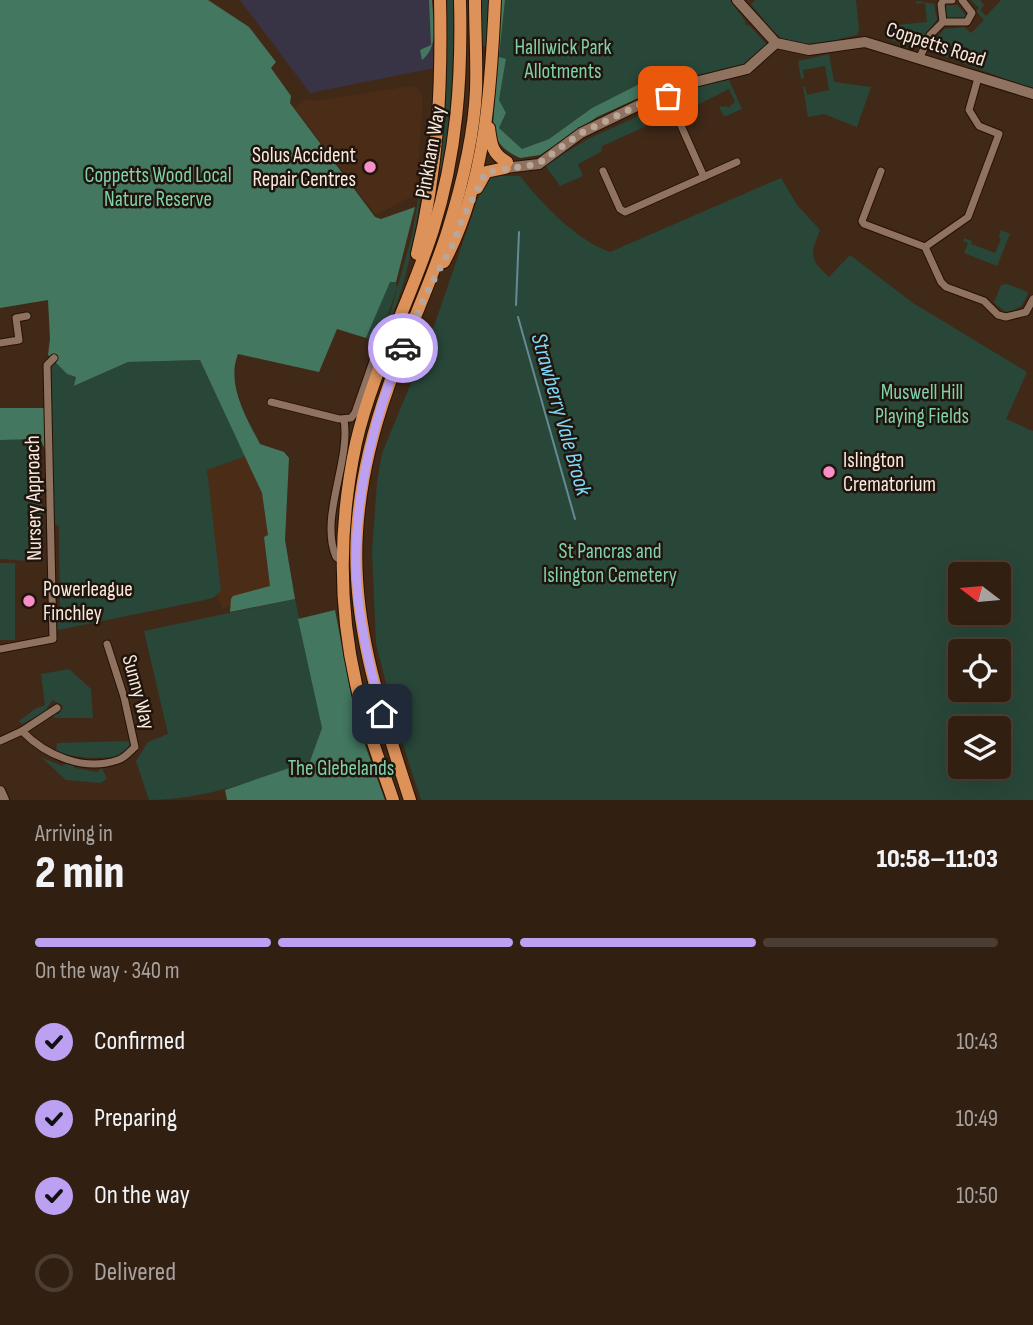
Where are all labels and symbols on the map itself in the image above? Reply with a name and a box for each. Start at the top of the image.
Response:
street label: Coppetts Road [883,17,989,72]
park label: Halliwick Park Allotments [514,35,612,84]
pin [638,66,698,126]
street label: Pinkham Way [410,104,451,200]
place label: Solus Accident Repair Centres [252,143,356,192]
marker: Solus Accident Repair Centres [362,159,378,175]
park label: Coppetts Wood Local Nature Reserve [84,163,232,212]
courier [368,313,438,383]
water label: Strawberry Vale Brook [525,330,598,500]
park label: Muswell Hill Playing Fields [875,380,969,429]
street label: Nursery Approach [20,435,47,561]
place label: Islington Crematorium [843,448,936,497]
marker: Islington Crematorium [821,464,837,480]
park label: St Pancras and Islington Cemetery [543,539,677,588]
north arrow [948,562,1012,625]
place label: Powerleague Finchley [43,577,133,626]
marker: Powerleague Finchley [21,593,37,609]
street label: Sunny Way [117,652,160,732]
pin [352,684,412,744]
park label: The Glebelands [288,756,394,781]

